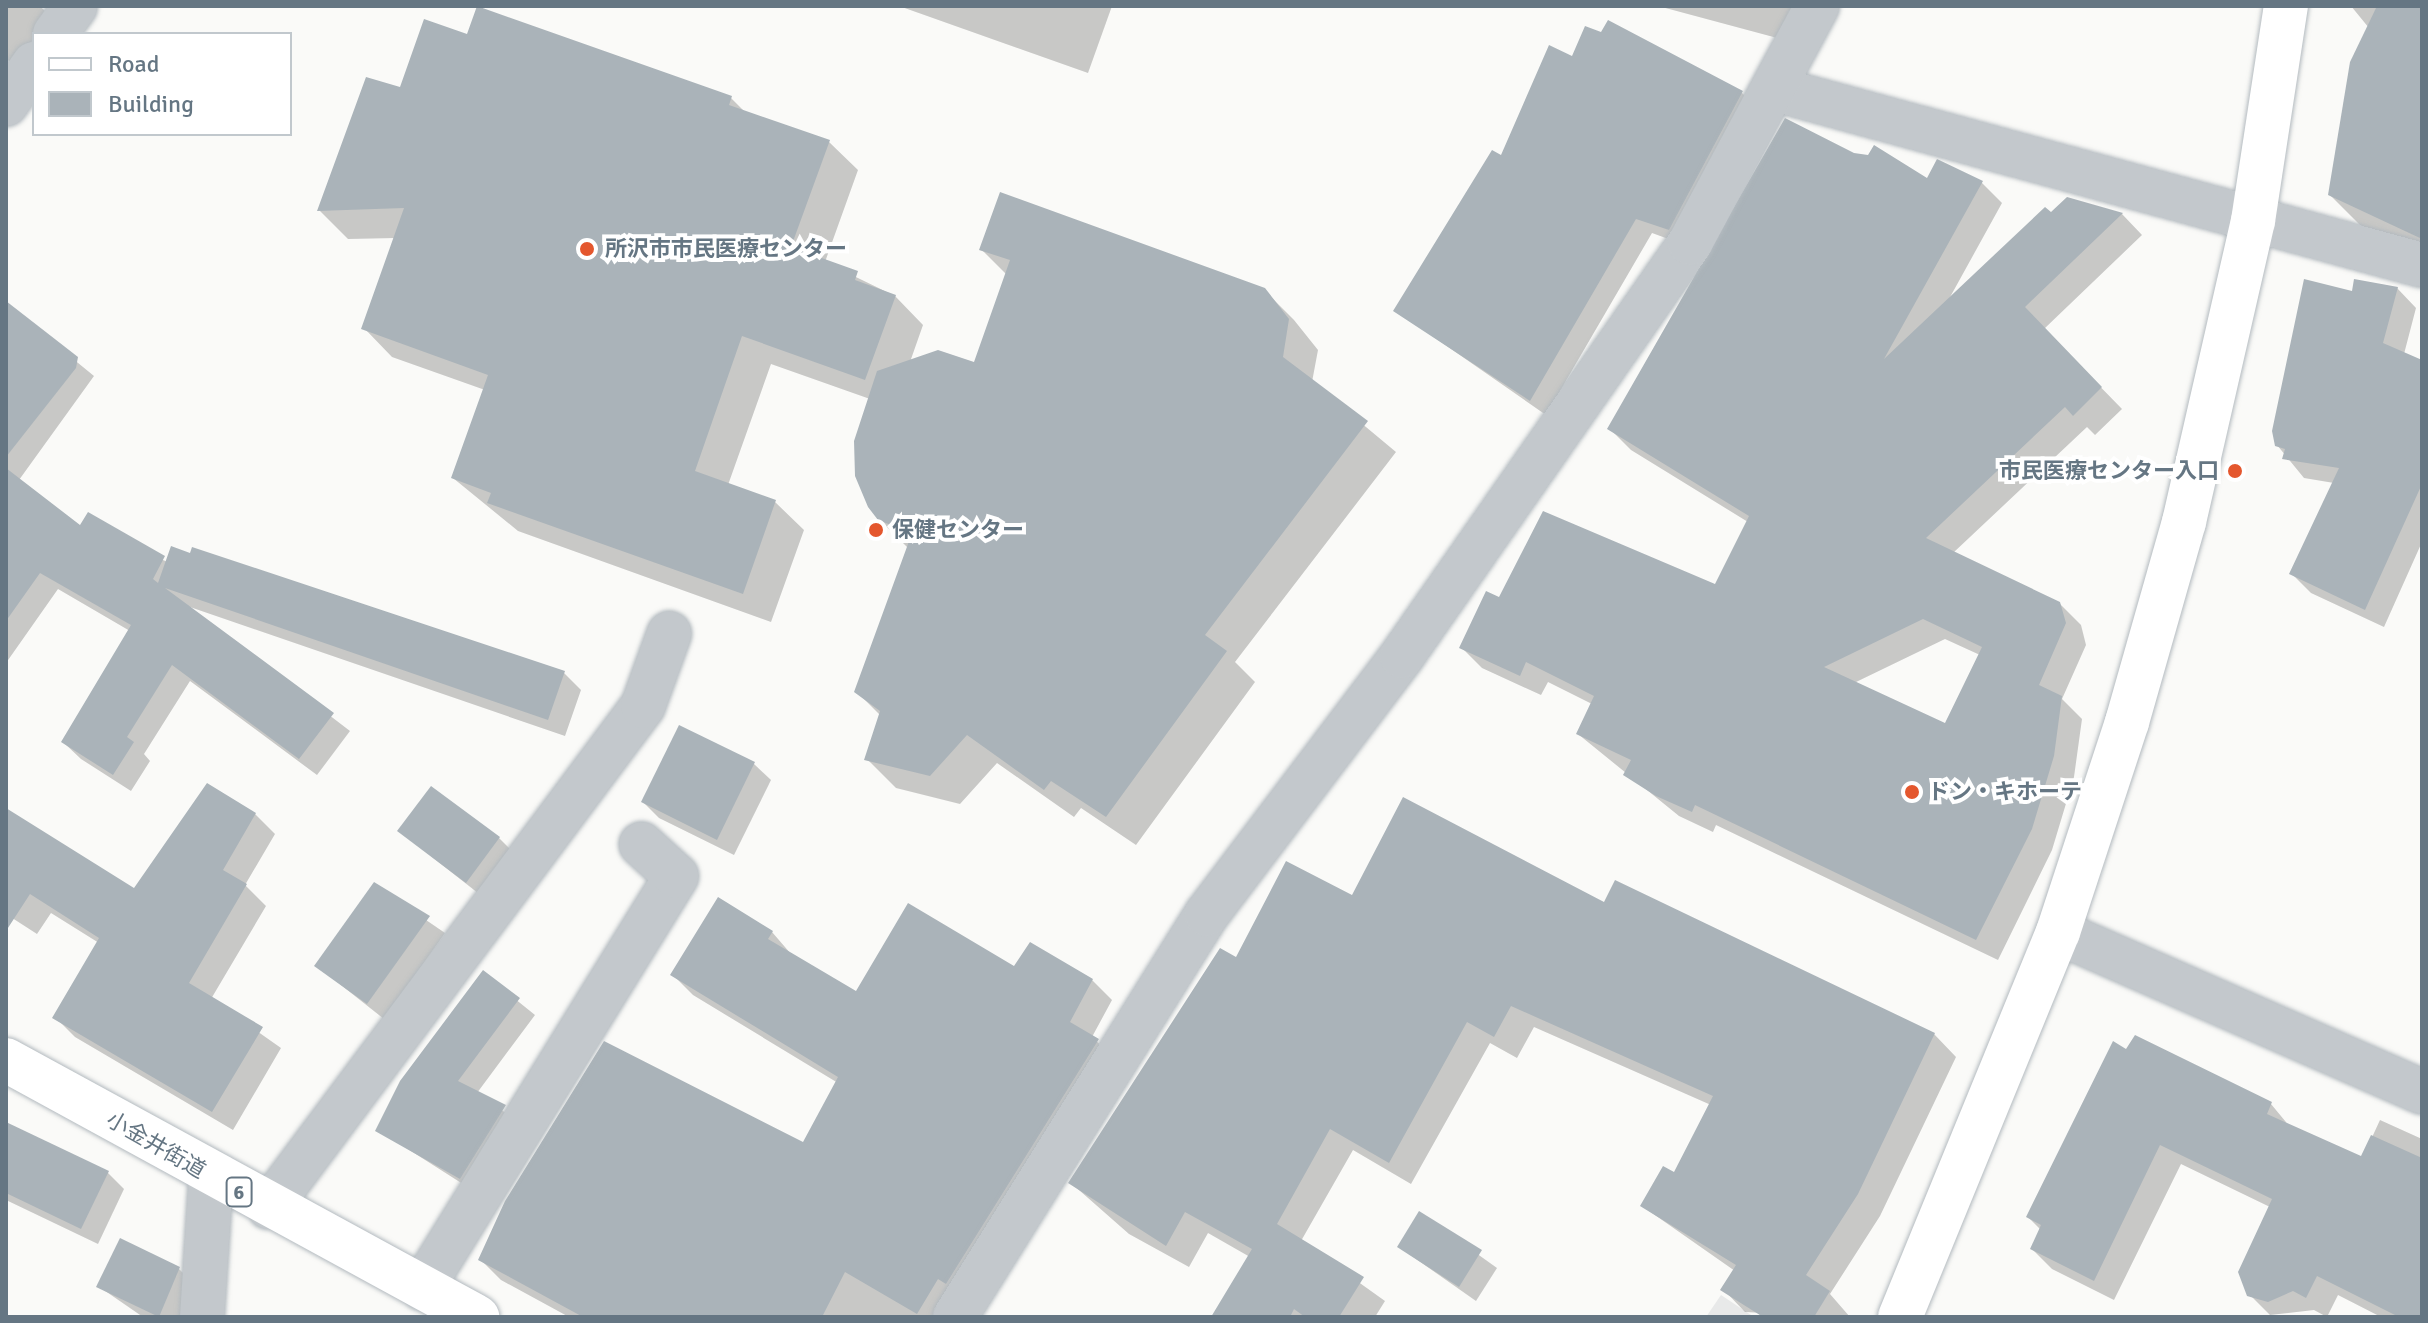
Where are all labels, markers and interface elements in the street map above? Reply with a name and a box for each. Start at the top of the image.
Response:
legend [32,32,292,136]
text: Road [108,49,159,79]
text: Building [108,89,194,119]
place label: 所沢市市民医療センター [605,236,847,262]
marker: 所沢市市民医療センター [576,238,598,260]
place label: 市民医療センター入口 [1999,458,2219,484]
marker: 市民医療センター入口 [2226,462,2244,480]
place label: 保健センター [892,517,1024,543]
marker: 保健センター [867,521,885,539]
place label: ドン・キホーテ [1928,779,2082,805]
marker: ドン・キホーテ [1903,783,1921,801]
street label: 小金井街道 [102,1106,210,1184]
road number: 6 [225,1176,253,1208]

